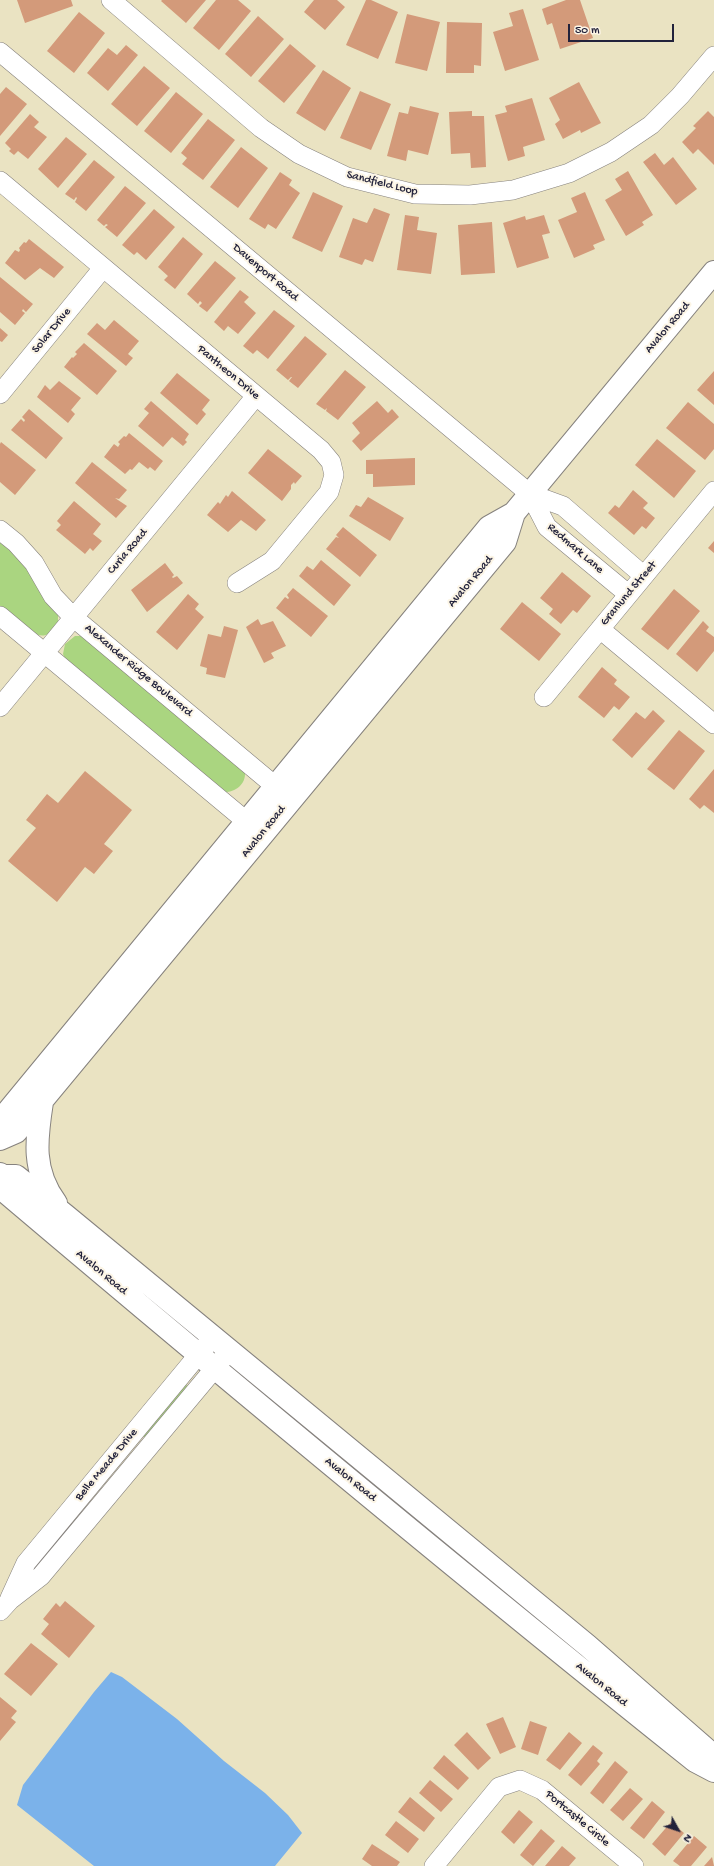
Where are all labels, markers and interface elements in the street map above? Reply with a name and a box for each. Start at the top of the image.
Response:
scale bar [570,16,676,42]
text: 50 m [575,24,600,38]
street label: Sandfield Loop [345,168,419,200]
street label: Davenport Road [229,241,301,305]
street label: Avalon Road [642,299,694,357]
street label: Solar Drive [29,305,75,357]
street label: Pantheon Drive [194,343,262,403]
street label: Redmark Lane [544,521,606,577]
street label: Curia Road [105,526,151,578]
street label: Avalon Road [445,553,497,611]
street label: Granlund Street [598,559,660,629]
street label: Alexander Ridge Boulevard [81,622,195,720]
street label: Avalon Road [239,803,289,861]
street label: Avalon Road [72,1247,130,1299]
street label: Belle Meade Drive [73,1426,141,1504]
street label: Avalon Road [321,1455,379,1505]
street label: Avalon Road [572,1660,630,1710]
street label: Portcastle Circle [542,1788,612,1850]
north arrow [658,1810,698,1850]
text: N [680,1831,694,1844]

